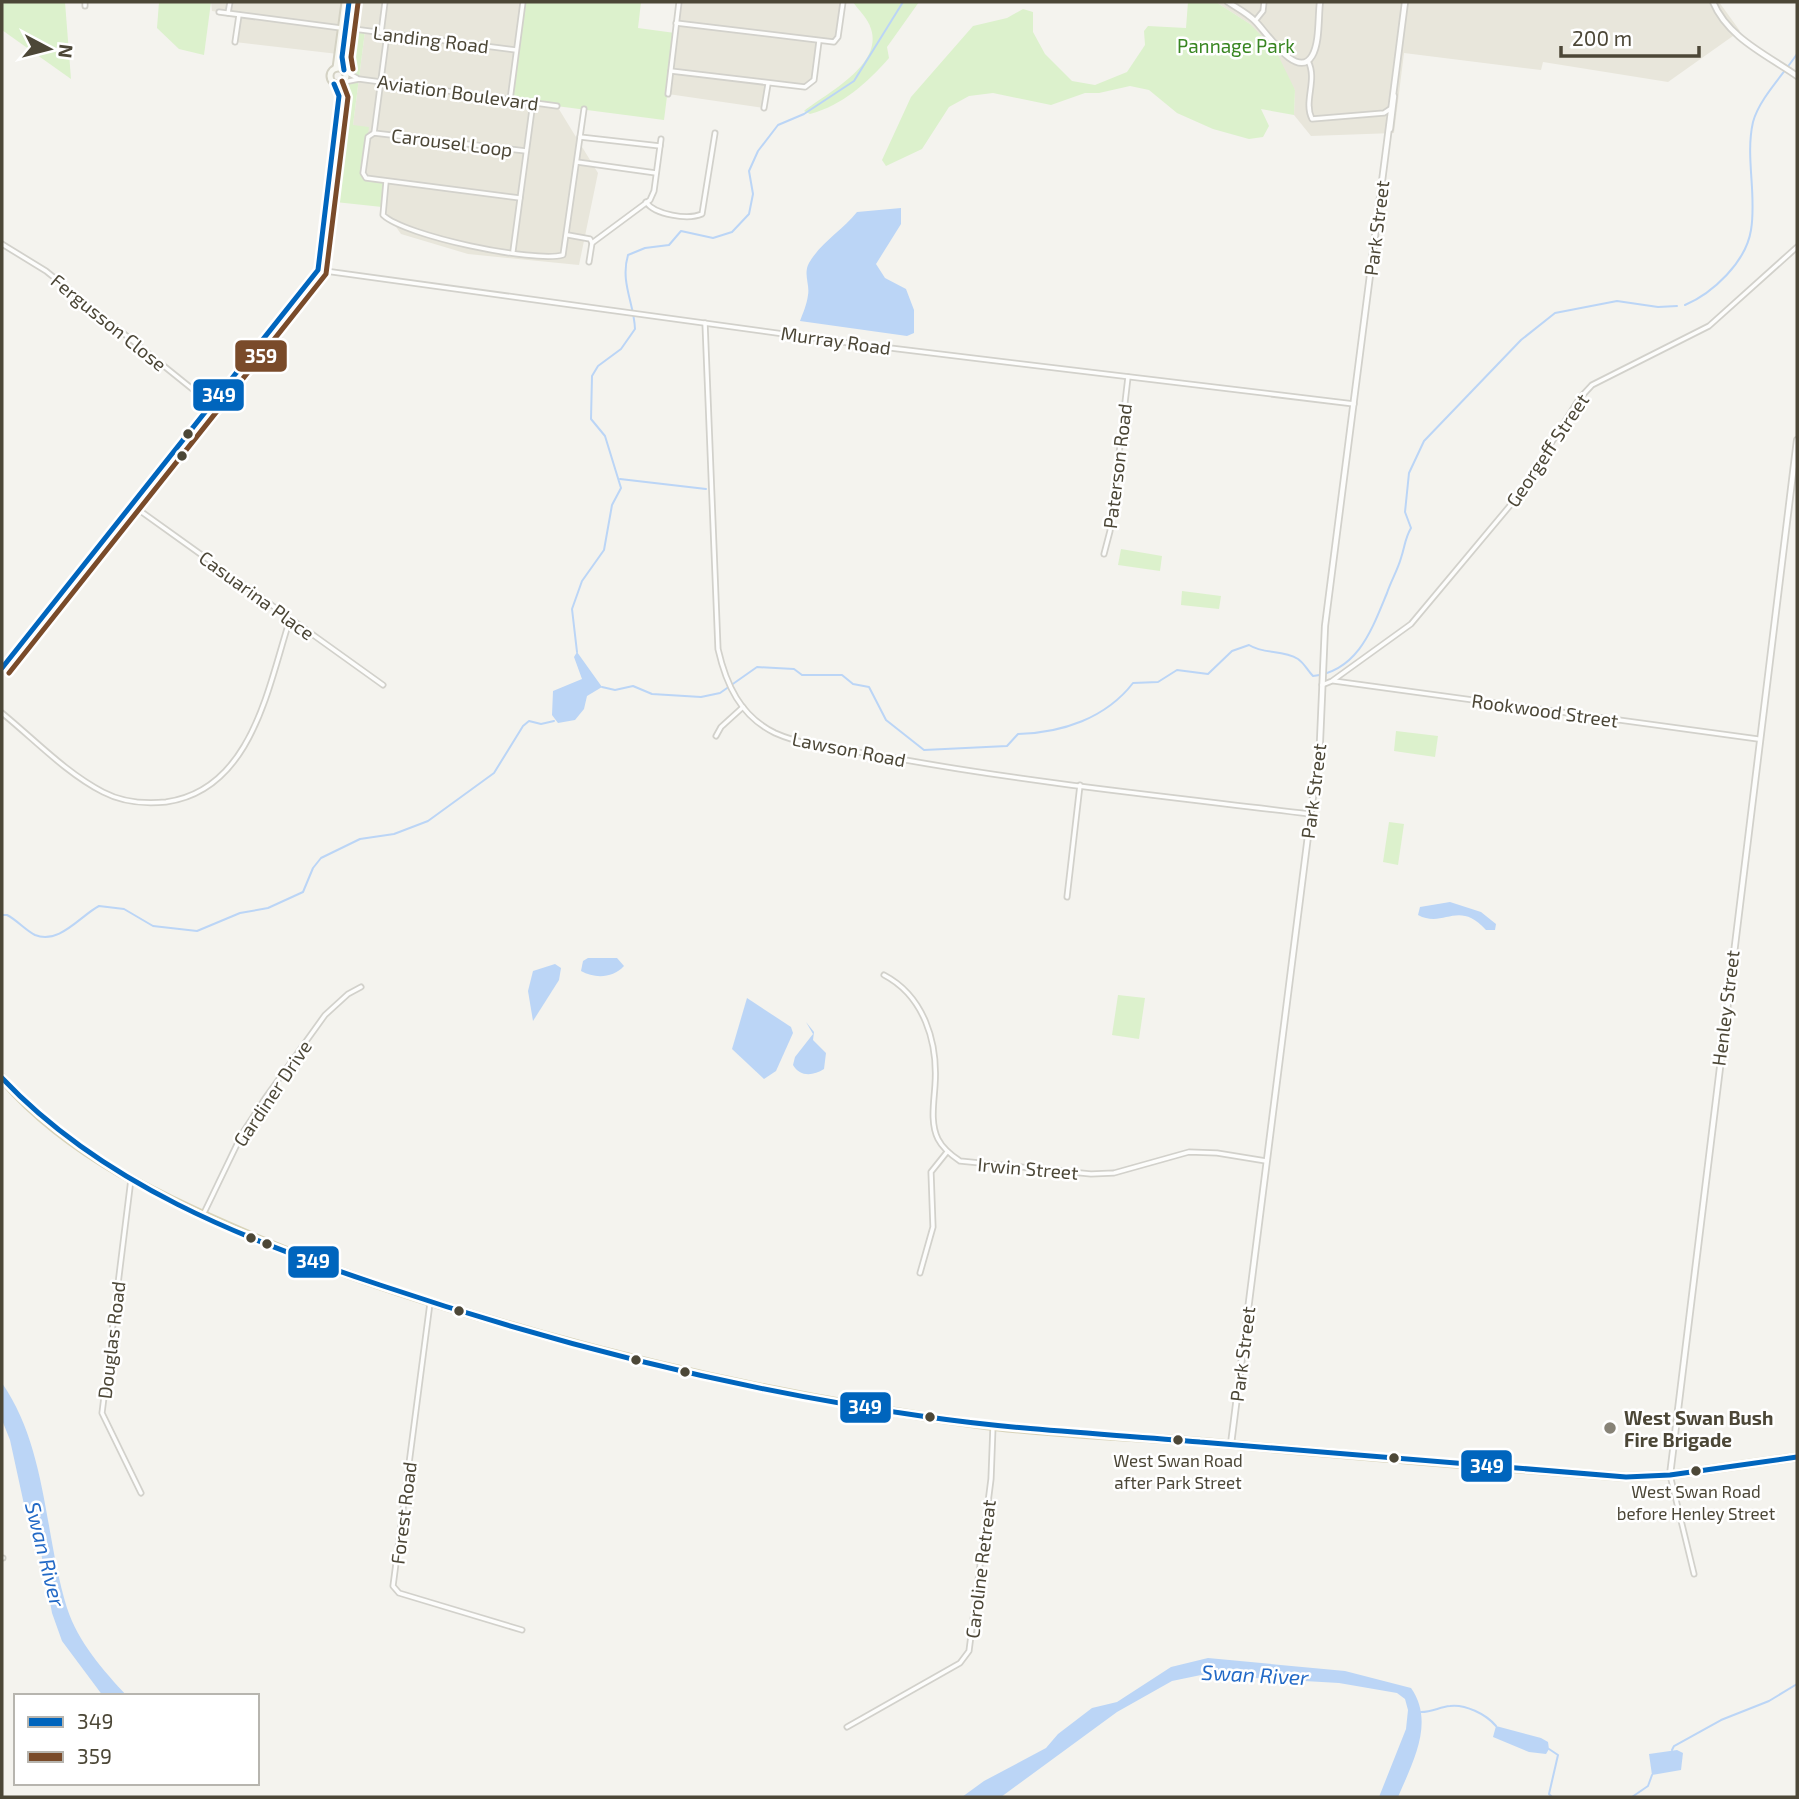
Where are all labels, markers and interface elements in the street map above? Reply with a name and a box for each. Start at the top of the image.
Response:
north arrow [14,14,84,84]
scale bar [1561,14,1699,58]
street label: Landing Road [372,20,490,58]
text: 200 m [1572,25,1632,50]
park label: Pannage Park [1177,34,1295,57]
text: N [54,43,79,59]
street label: Aviation Boulevard [376,69,540,115]
street label: Carousel Loop [390,123,514,161]
street label: Park Street [1359,179,1393,277]
street label: Fergusson Close [47,269,171,375]
street label: Murray Road [780,321,892,359]
line badge: 359 [234,339,288,373]
text: 359 [245,344,277,367]
line badge: 349 [192,378,245,412]
text: 349 [202,383,236,406]
street label: Georgeff Street [1501,389,1593,511]
street label: Paterson Road [1098,402,1136,530]
unlabelled marker [181,427,195,441]
unlabelled marker [175,449,189,463]
street label: Casuarina Place [195,545,319,645]
street label: Rookwood Street [1470,688,1620,732]
street label: Lawson Road [790,727,908,771]
street label: Park Street [1296,742,1330,840]
street label: Henley Street [1706,949,1744,1067]
street label: Gardiner Drive [228,1035,316,1151]
street label: Irwin Street [977,1152,1079,1184]
unlabelled marker [244,1231,258,1245]
unlabelled marker [260,1237,274,1251]
line badge: 349 [287,1245,340,1279]
text: 349 [296,1249,330,1272]
street label: Douglas Road [92,1280,130,1400]
unlabelled marker [452,1304,466,1318]
street label: Park Street [1225,1305,1259,1403]
unlabelled marker [629,1353,643,1367]
unlabelled marker [678,1365,692,1379]
line badge: 349 [839,1391,892,1424]
text: 349 [848,1395,882,1418]
place label: West Swan Bush Fire Brigade [1624,1406,1773,1451]
unlabelled marker [923,1410,937,1424]
marker: West Swan Bush Fire Brigade [1602,1420,1618,1436]
marker: West Swan Road after Park Street [1171,1433,1185,1447]
line badge: 349 [1460,1449,1513,1483]
place label: West Swan Road after Park Street [1113,1450,1243,1492]
unlabelled marker [1387,1451,1401,1465]
text: 349 [1470,1454,1504,1477]
street label: Forest Road [385,1460,421,1566]
marker: West Swan Road before Henley Street [1689,1464,1703,1478]
place label: West Swan Road before Henley Street [1617,1481,1776,1524]
street label: Caroline Retreat [960,1498,1000,1640]
water label: Swan River [21,1499,71,1610]
water label: Swan River [1201,1659,1310,1689]
legend [14,1694,259,1785]
text: 349 [77,1708,114,1733]
text: 359 [77,1743,112,1768]

